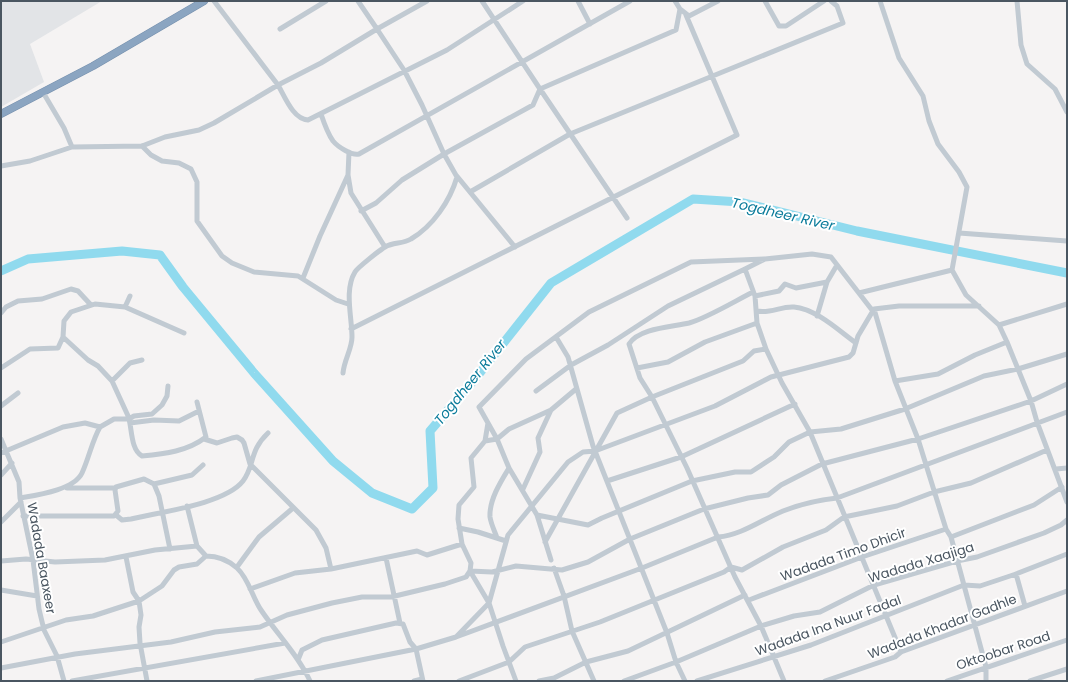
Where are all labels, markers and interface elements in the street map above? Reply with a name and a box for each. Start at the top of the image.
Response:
water label: Togdheer River [730,192,837,236]
water label: Togdheer River [429,334,511,429]
street label: Wadada Baaxeer [22,501,61,615]
street label: Wadada Timo Dhicir [778,523,909,586]
street label: Wadada Xaajiga [866,537,976,588]
street label: Wadada Khadar Gadhle [865,589,1019,664]
street label: Wadada Ina Nuur Fadal [753,590,904,661]
street label: Oktoobar Road [954,626,1053,675]

